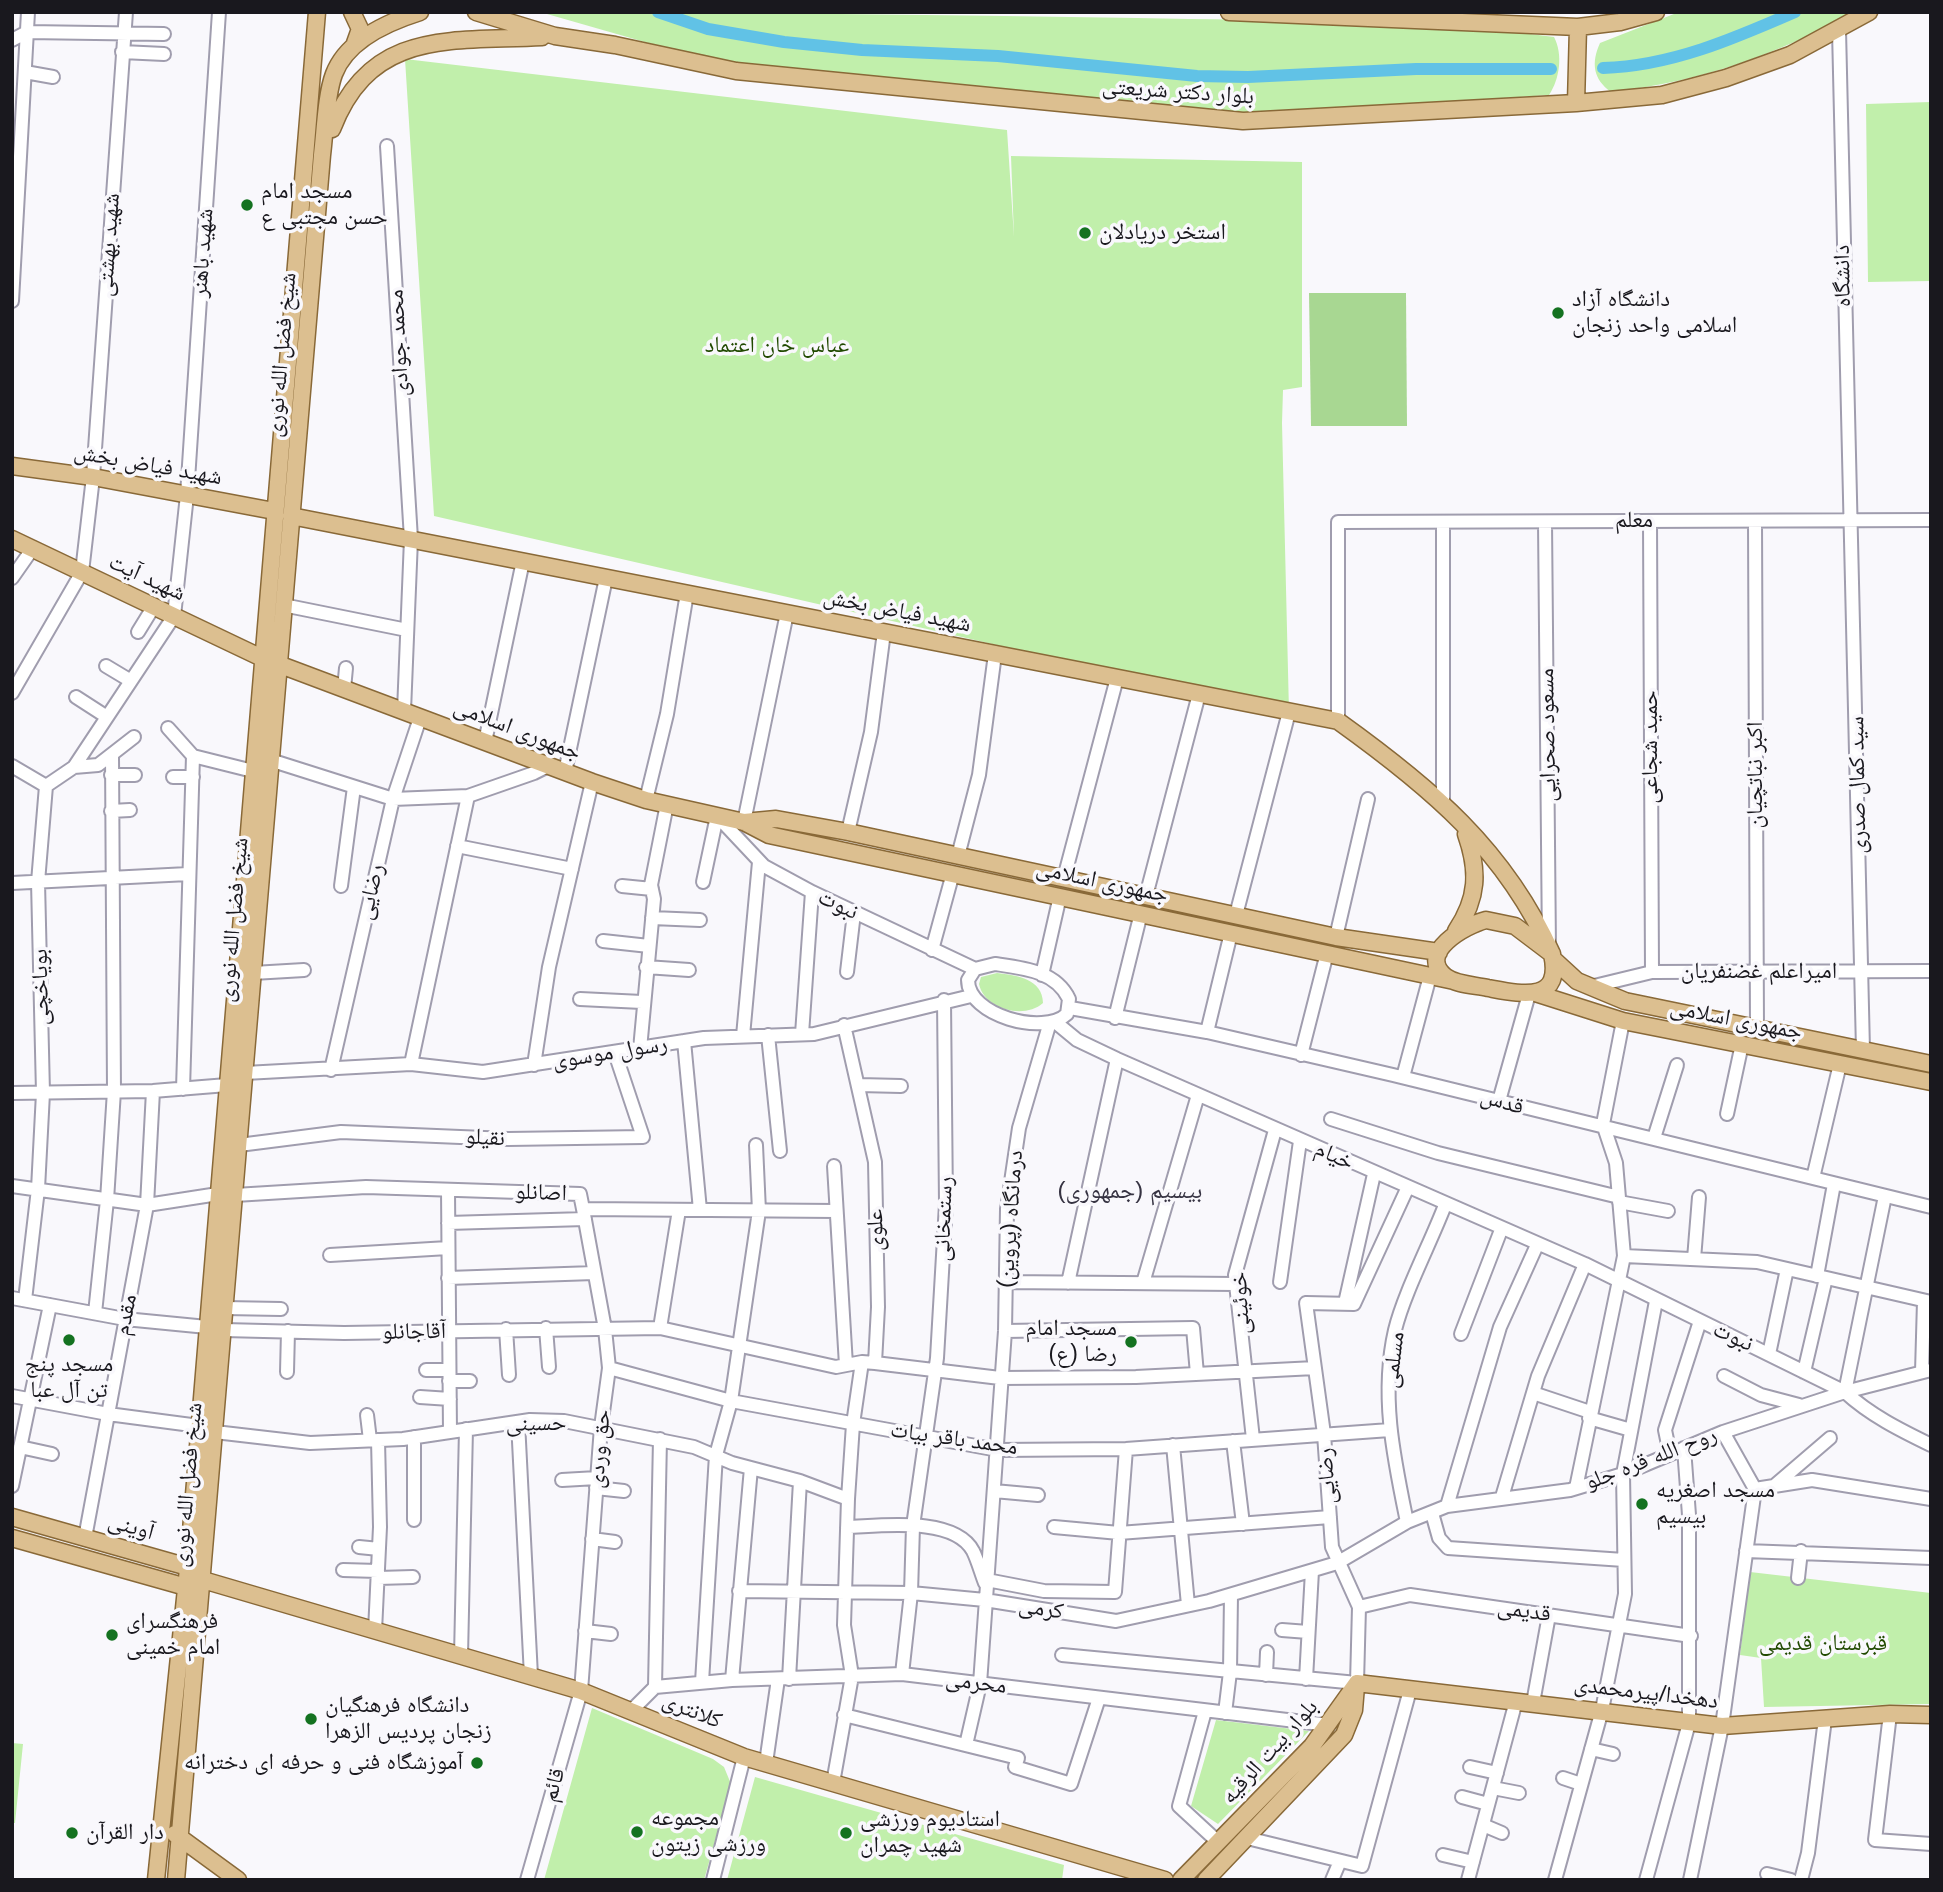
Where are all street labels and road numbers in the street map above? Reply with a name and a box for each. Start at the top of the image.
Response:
street label: بلوار دکتر شریعتی [1101,73,1255,111]
street label: شهید بهشتی [92,192,126,298]
street label: شهید باهنر [186,207,220,299]
street label: دانشگاه [1829,245,1857,307]
street label: شیخ فضل الله نوری [261,271,303,439]
street label: محمد جوادی [382,289,416,397]
street label: شهید فیاض بخش [72,438,224,492]
street label: معلم [1615,507,1653,535]
street label: شهید آیت [104,548,190,608]
street label: شهید فیاض بخش [821,583,973,639]
street label: مسعود صحرایی [1533,668,1563,802]
street label: حمید شجاعی [1637,690,1665,804]
street label: جمهوری اسلامی [449,693,585,767]
street label: سید کمال صدری [1843,716,1873,854]
street label: اکبر نباتچیان [1742,721,1770,829]
street label: شیخ فضل الله نوری [213,836,255,1004]
street label: جمهوری اسلامی [1034,855,1170,909]
street label: رضایی [351,861,391,923]
street label: نبوت [813,883,863,927]
street label: بویاخچی [27,948,55,1026]
street label: امیراعلم غضنفریان [1681,958,1837,986]
street label: جمهوری اسلامی [1668,994,1804,1046]
street label: رسول موسوی [550,1030,670,1076]
street label: قدس [1477,1083,1527,1121]
street label: نقیلو [464,1123,506,1153]
street label: خیام [1310,1135,1358,1177]
street label: درمانگاه (پروین) [992,1149,1030,1289]
street label: رستمخانی [929,1176,959,1262]
street label: اصانلو [514,1178,568,1208]
street label: علوی [862,1209,890,1251]
street label: خوئینی [1226,1271,1256,1335]
street label: مقدم [108,1292,144,1338]
street label: نبوت [1708,1316,1758,1358]
street label: آقاجانلو [382,1318,446,1346]
street label: مسلمی [1377,1330,1411,1390]
street label: شیخ فضل الله نوری [167,1401,209,1569]
street label: حق وردی [583,1408,617,1490]
street label: حسینی [505,1410,567,1438]
street label: محمد باقر بیات [889,1416,1019,1462]
street label: روح الله قره جلو [1581,1421,1721,1497]
street label: رضایی [1311,1447,1343,1505]
street label: آوینی [105,1507,157,1547]
street label: کرمی [1017,1592,1065,1626]
street label: قدیمی [1495,1594,1553,1628]
street label: محرمی [944,1666,1008,1700]
street label: دهخدا/پیرمحمدی [1572,1670,1720,1716]
street label: کلانتری [658,1687,726,1735]
street label: بلوار بیت الرقیه [1216,1694,1324,1810]
street label: قائم [536,1765,572,1805]

